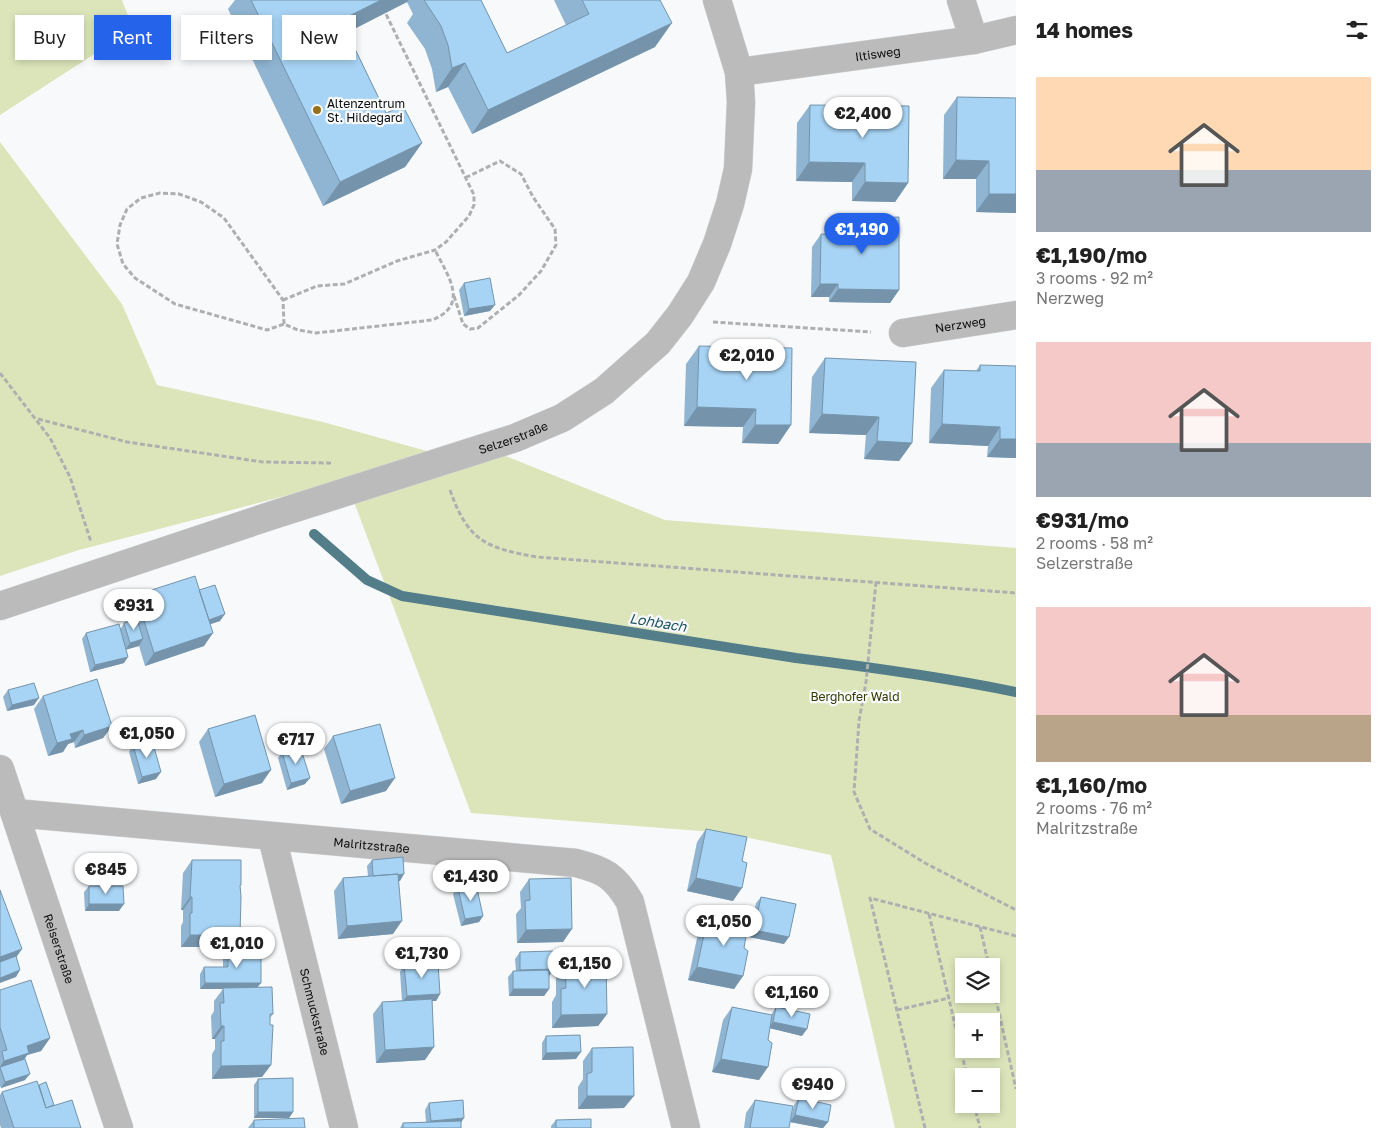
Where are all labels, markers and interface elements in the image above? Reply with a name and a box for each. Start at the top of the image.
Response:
chip: Buy [15,15,84,60]
chip: Rent [94,15,171,60]
chip: Filters [181,15,272,60]
chip: New [282,15,356,60]
icon: filters [1343,16,1371,44]
text: 14 homes [1036,17,1133,43]
street label: Iltisweg [854,43,901,64]
place label: Altenzentrum St. Hildegard [327,96,405,125]
pin: €2,400 [822,96,904,139]
text: €2,400 [835,103,891,123]
marker: Altenzentrum St. Hildegard [311,104,323,116]
icon: home [1159,110,1249,200]
pin: €1,190 [821,212,903,255]
text: €1,190 [835,219,889,239]
text: €1,190/mo [1036,242,1147,268]
text: 3 rooms · 92 m² [1036,268,1153,288]
text: Nerzweg [1036,288,1104,308]
street label: Nerzweg [934,312,987,335]
pin: €2,010 [706,338,788,381]
text: €2,010 [719,345,775,365]
icon: home [1159,375,1249,465]
street label: Selzerstraße [476,417,550,457]
text: €931/mo [1036,507,1129,533]
text: 2 rooms · 58 m² [1036,533,1153,553]
text: Selzerstraße [1036,553,1133,573]
pin: €931 [104,588,164,631]
text: €931 [114,595,154,615]
water label: Lohbach [628,609,689,635]
icon: home [1159,640,1249,730]
park label: Berghofer Wald [810,689,900,704]
pin: €1,050 [106,716,188,759]
pin: €717 [266,722,326,765]
text: €1,050 [119,723,175,743]
text: €717 [278,729,314,749]
text: €1,160/mo [1036,772,1147,798]
text: 2 rooms · 76 m² [1036,798,1152,818]
text: Malritzstraße [1036,818,1138,838]
street label: Malritzstraße [333,834,410,856]
pin: €845 [76,852,136,895]
text: €845 [85,859,127,879]
pin: €1,430 [430,860,512,902]
text: €1,430 [444,866,498,886]
pin: €1,050 [683,904,765,947]
text: €1,050 [696,911,752,931]
street label: Reiserstraße [41,912,78,985]
pin: €1,010 [196,926,278,969]
text: €1,010 [210,933,264,953]
pin: €1,730 [381,936,463,979]
text: €1,730 [395,943,449,963]
pin: €1,150 [544,946,626,989]
text: €1,150 [558,953,612,973]
map controls [955,958,1000,1113]
button: layers [955,958,1000,1003]
street label: Schmuckstraße [297,967,333,1057]
pin: €1,160 [751,976,833,1018]
text: €1,160 [765,982,819,1002]
button: + [955,1013,1000,1058]
pin: €940 [783,1068,843,1110]
button: − [955,1068,1000,1113]
text: €940 [792,1074,834,1094]

